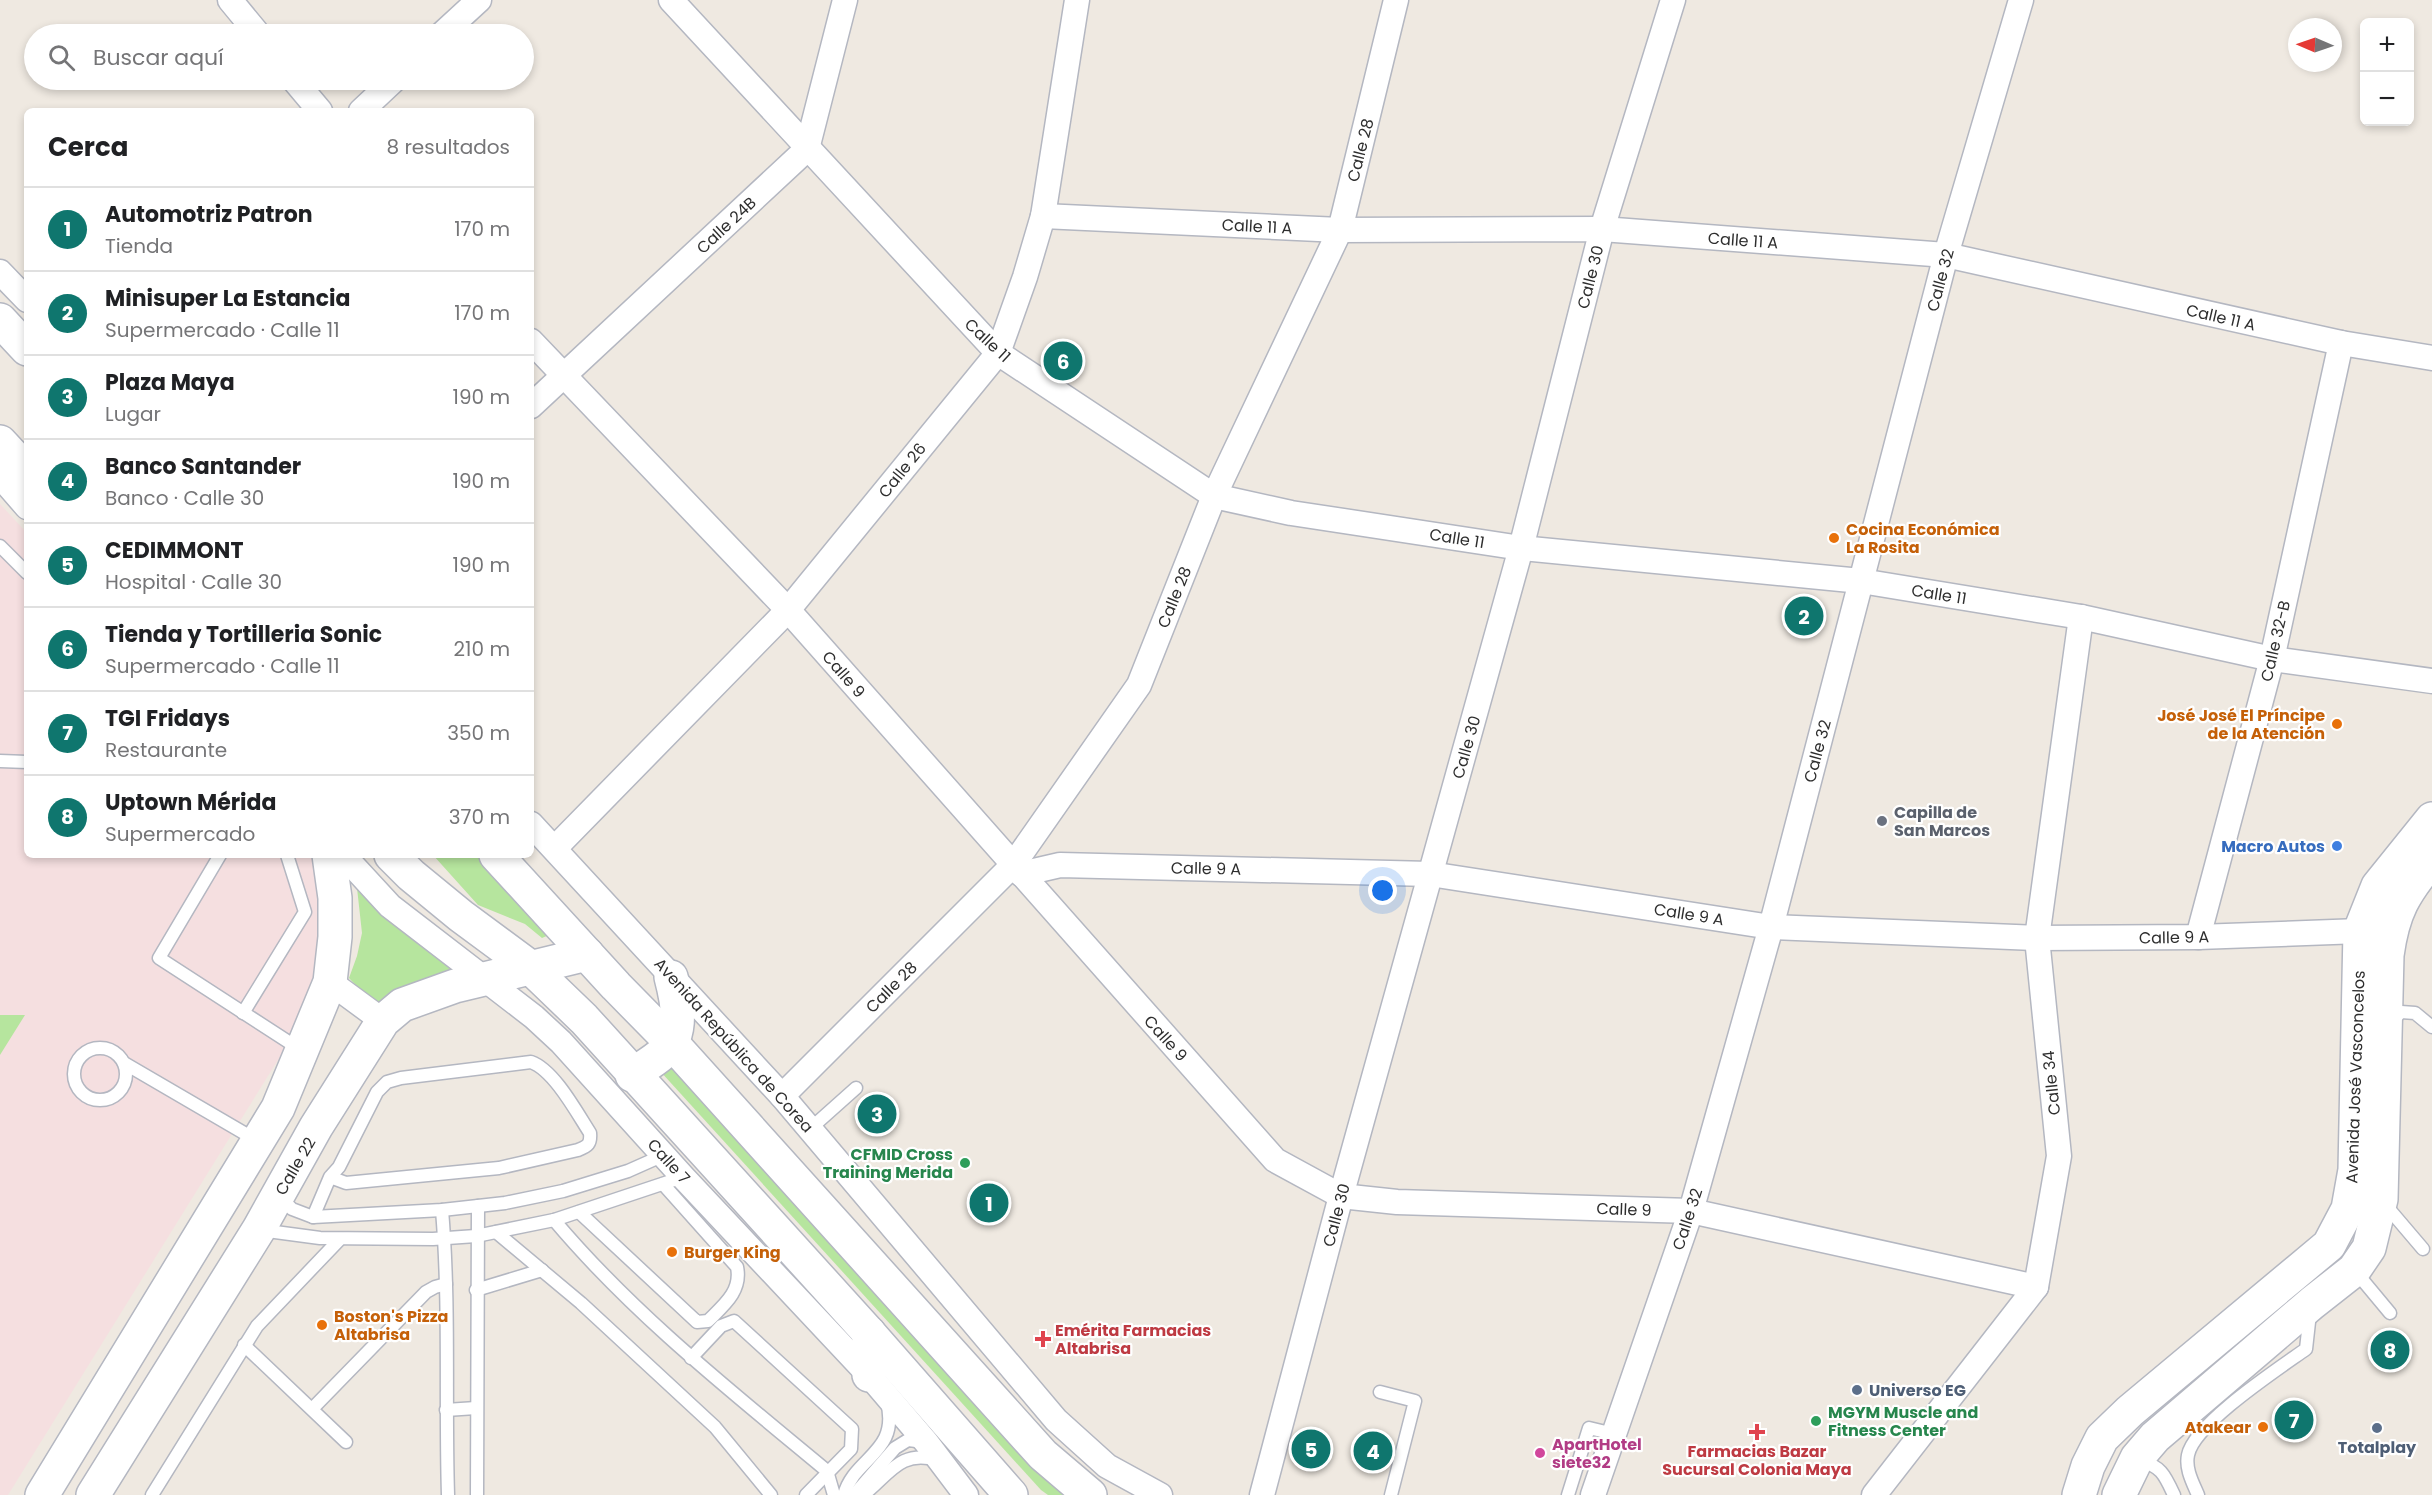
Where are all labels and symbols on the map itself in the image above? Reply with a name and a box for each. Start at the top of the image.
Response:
north arrow [2288,18,2342,72]
street label: Calle 28 [1342,116,1379,184]
street label: Calle 24B [691,191,761,259]
street label: Calle 11 A [1221,213,1293,240]
street label: Calle 11 A [1707,227,1779,254]
street label: Calle 30 [1571,243,1609,311]
street label: Calle 32 [1921,246,1960,314]
street label: Calle 11 A [2184,298,2258,337]
street label: Calle 11 [960,313,1016,368]
pin: 6 [1044,338,1082,384]
street label: Calle 26 [873,438,932,503]
place label: Cocina Económica La Rosita [1846,518,2000,559]
street label: Calle 11 [1428,523,1486,554]
marker: Cocina Económica La Rosita [1827,531,1841,545]
street label: Calle 28 [1152,563,1197,631]
street label: Calle 11 [1910,579,1968,610]
pin: 2 [1784,594,1824,638]
street label: Calle 32-B [2255,598,2296,684]
street label: Calle 9 [817,646,870,703]
place label: José José El Príncipe de la Atención [2157,704,2325,745]
street label: Calle 30 [1447,713,1486,781]
street label: Calle 32 [1798,717,1837,785]
marker: José José El Príncipe de la Atención [2330,717,2344,731]
place label: Capilla de San Marcos [1894,801,1990,842]
marker: Capilla de San Marcos [1875,814,1889,828]
place label: Macro Autos [2221,835,2325,858]
marker: Macro Autos [2330,839,2344,853]
street label: Calle 9 A [1171,856,1242,881]
your location [1368,876,1397,905]
street label: Calle 9 A [1652,898,1726,931]
street label: Calle 9 A [2139,925,2210,950]
street label: Avenida República de Corea [649,953,819,1138]
street label: Calle 28 [860,956,922,1018]
street label: Avenida José Vasconcelos [2340,970,2371,1184]
street label: Calle 9 [1139,1010,1193,1067]
street label: Calle 34 [2037,1050,2066,1116]
pin: 3 [858,1092,896,1136]
street label: Calle 22 [270,1133,321,1200]
street label: Calle 7 [642,1134,695,1189]
place label: CFMID Cross Training Merida [823,1143,953,1184]
marker: CFMID Cross Training Merida [958,1156,972,1170]
pin: 1 [970,1180,1008,1226]
street label: Calle 30 [1317,1181,1356,1249]
street label: Calle 32 [1667,1185,1708,1253]
street label: Calle 9 [1596,1197,1652,1222]
place label: Burger King [684,1241,781,1264]
marker: Burger King [665,1245,679,1259]
place label: Boston's Pizza Altabrisa [334,1305,448,1346]
marker: Boston's Pizza Altabrisa [315,1318,329,1332]
place label: Emérita Farmacias Altabrisa [1055,1319,1211,1360]
pin: 8 [2370,1328,2410,1372]
marker: Emérita Farmacias Altabrisa [1036,1332,1050,1346]
place label: Universo EG [1869,1379,1966,1402]
marker: Universo EG [1850,1383,1864,1397]
pin: 7 [2274,1398,2314,1442]
place label: MGYM Muscle and Fitness Center [1828,1401,1978,1442]
marker: MGYM Muscle and Fitness Center [1809,1414,1823,1428]
place label: Atakear [2184,1416,2251,1439]
marker: Atakear [2256,1420,2270,1434]
marker: Totalplay [2370,1421,2384,1435]
marker: Farmacias Bazar Sucursal Colonia Maya [1750,1425,1764,1439]
pin: 5 [1292,1426,1330,1472]
pin: 4 [1354,1428,1392,1474]
place label: ApartHotel siete32 [1552,1433,1642,1474]
place label: Totalplay [2338,1436,2417,1459]
place label: Farmacias Bazar Sucursal Colonia Maya [1662,1440,1852,1481]
marker: ApartHotel siete32 [1533,1446,1547,1460]

